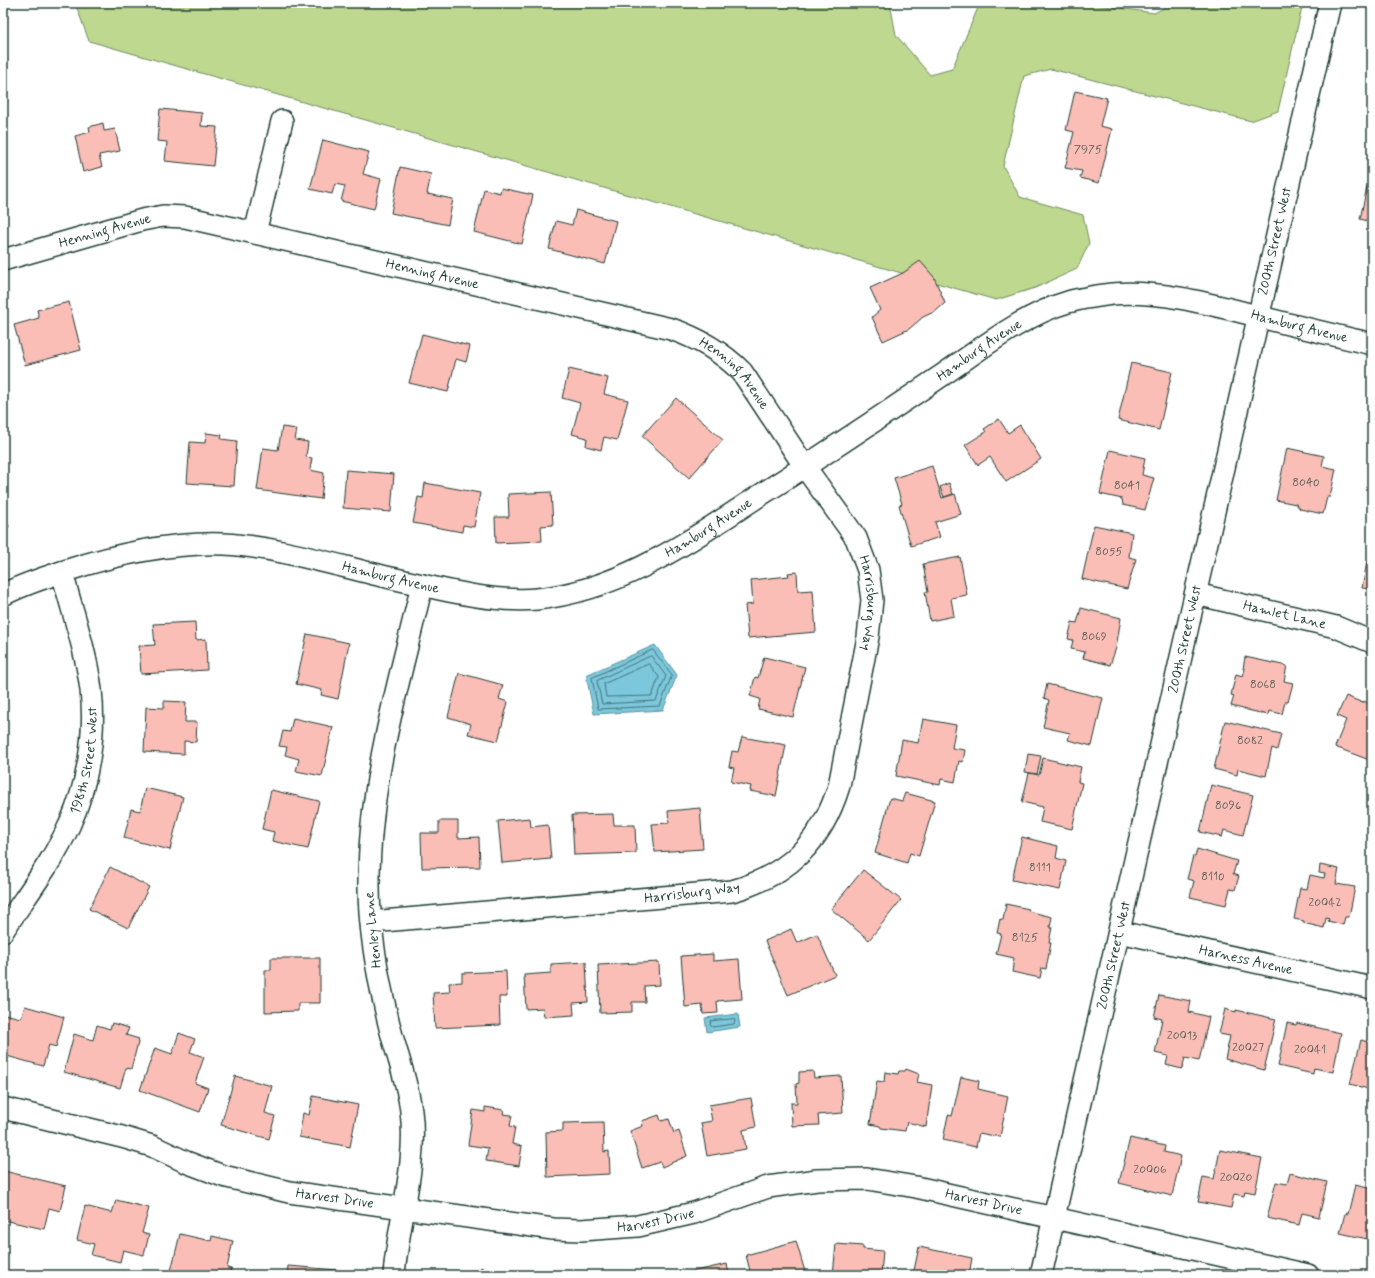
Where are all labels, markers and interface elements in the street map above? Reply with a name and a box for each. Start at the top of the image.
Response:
house number: 7975 [1074,142,1102,158]
street label: 200th Street West [1254,185,1296,297]
street label: Henning Avenue [57,209,153,253]
street label: Henning Avenue [384,255,481,294]
street label: Hamburg Avenue [1249,306,1350,347]
street label: Hamburg Avenue [933,315,1026,385]
street label: Henning Avenue [696,333,774,413]
house number: 8040 [1292,475,1320,491]
house number: 8041 [1114,478,1140,494]
street label: Hamburg Avenue [662,494,756,562]
house number: 8055 [1095,544,1123,560]
street label: Harrisburg Way [854,553,881,652]
street label: Hamburg Avenue [340,557,441,598]
street label: 200th Street West [1164,583,1206,695]
street label: Hamlet Lane [1241,596,1328,633]
house number: 8069 [1081,629,1107,645]
house number: 8068 [1250,677,1276,693]
street label: 198th Street West [66,706,102,817]
house number: 8082 [1237,733,1263,749]
house number: 8096 [1215,798,1241,814]
house number: 8111 [1029,860,1051,876]
house number: 8110 [1201,869,1225,885]
street label: Harrisburg Way [643,878,741,908]
street label: Henley Lane [360,891,386,969]
house number: 20042 [1308,895,1342,911]
street label: 200th Street West [1093,899,1135,1011]
house number: 8125 [1012,930,1038,946]
street label: Harness Avenue [1197,941,1295,979]
house number: 20013 [1167,1028,1197,1044]
house number: 20027 [1232,1040,1264,1056]
house number: 20041 [1294,1042,1326,1058]
house number: 20006 [1133,1162,1167,1178]
house number: 20020 [1220,1170,1252,1186]
street label: Harvest Drive [295,1184,375,1213]
street label: Harvest Drive [943,1185,1024,1220]
street label: Harvest Drive [617,1204,696,1236]

